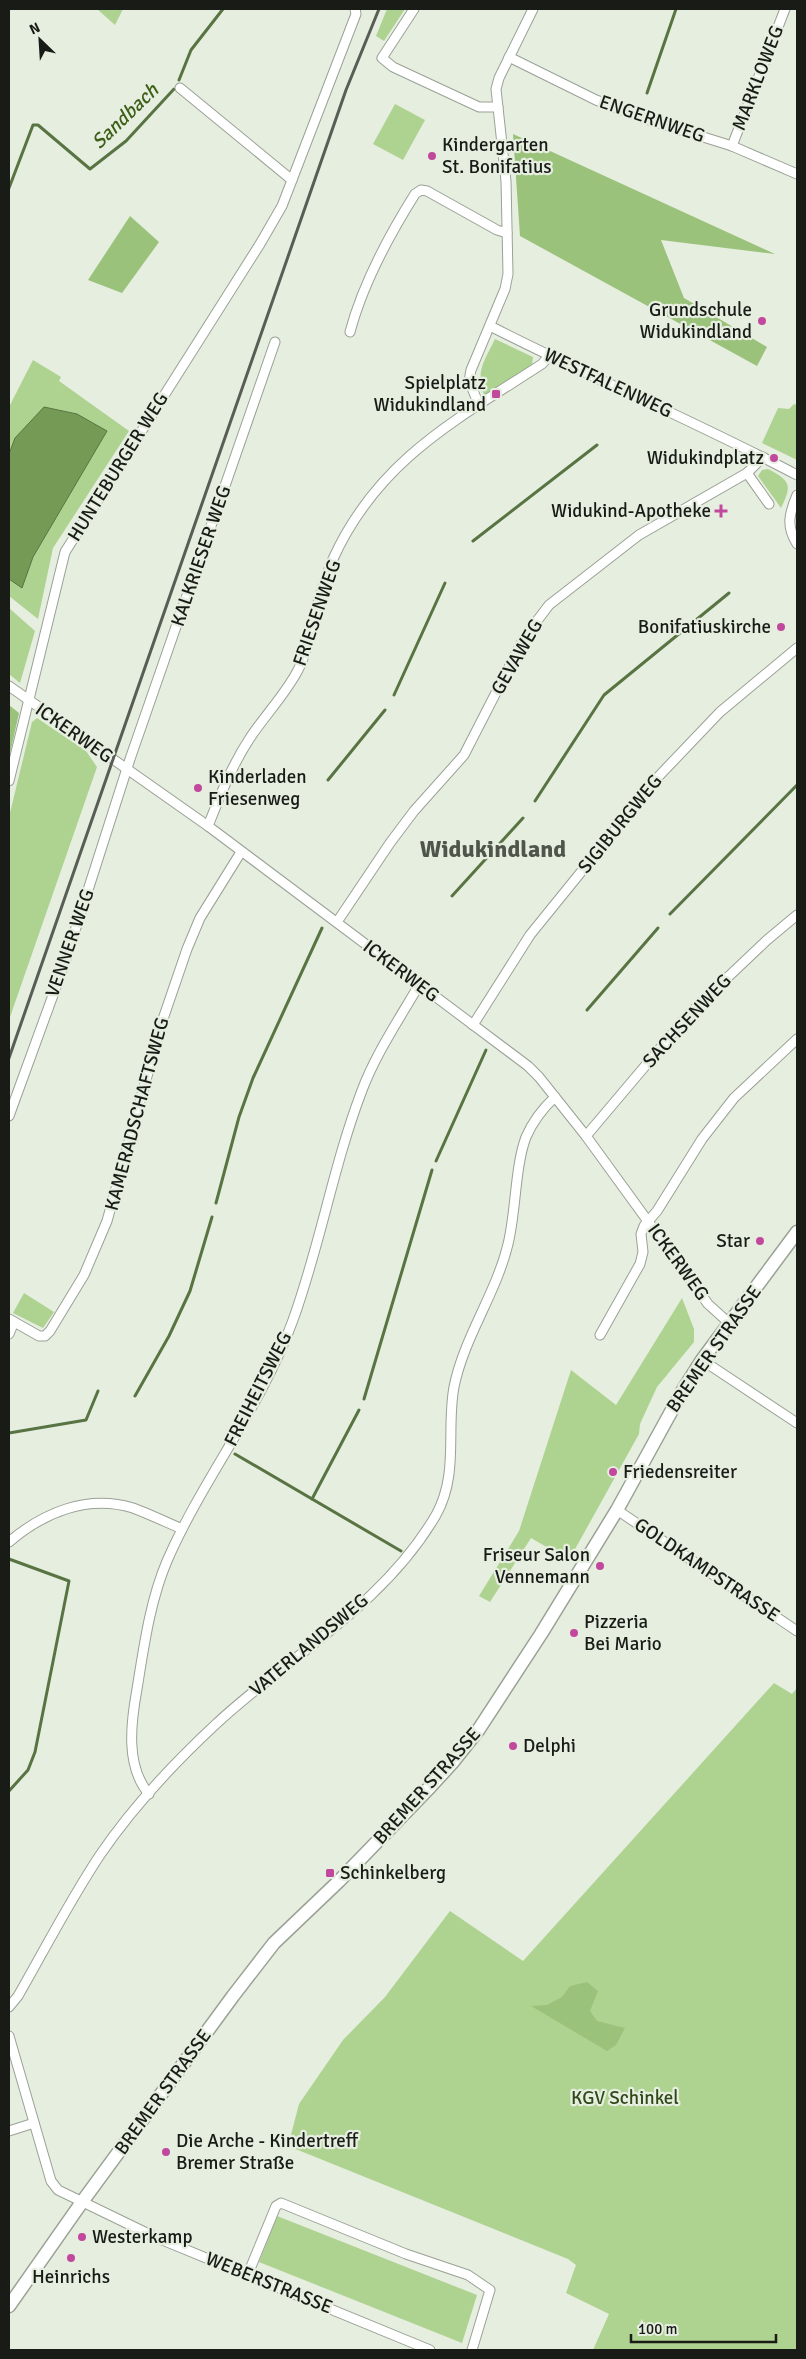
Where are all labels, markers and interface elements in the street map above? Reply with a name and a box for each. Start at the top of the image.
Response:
north arrow [15,15,65,65]
text: N [27,19,43,38]
street label: MARKLOWEG [727,22,789,134]
water label: Sandbach [86,77,165,154]
street label: ENGERNWEG [596,90,708,148]
place label: Kindergarten St. Bonifatius [442,133,552,179]
marker: Kindergarten St. Bonifatius [426,150,438,162]
place label: Grundschule Widukindland [640,298,752,344]
marker: Grundschule Widukindland [756,315,768,327]
street label: WESTFALENWEG [540,343,676,423]
place label: Spielplatz Widukindland [374,371,486,417]
street label: HUNTEBURGER WEG [62,388,174,546]
marker: Spielplatz Widukindland [490,388,502,400]
place label: Widukindplatz [647,446,764,470]
marker: Widukindplatz [768,452,780,464]
street label: KALKRIESER WEG [166,482,236,630]
place label: Widukind-Apotheke [551,499,711,523]
marker: Widukind-Apotheke [715,505,727,517]
street label: FRIESENWEG [288,557,346,669]
street label: GEVAWEG [486,615,548,699]
place label: Bonifatiuskirche [638,615,771,639]
marker: Bonifatiuskirche [775,621,787,633]
street label: ICKERWEG [31,698,117,768]
place label: Kinderladen Friesenweg [208,765,307,811]
street label: SIGIBURGWEG [573,770,667,878]
marker: Kinderladen Friesenweg [192,782,204,794]
district label: Widukindland [420,834,566,864]
street label: VENNER WEG [40,886,100,1000]
street label: ICKERWEG [358,935,444,1007]
street label: SACHSENWEG [638,969,736,1073]
street label: KAMERADSCHAFTSWEG [100,1015,174,1213]
street label: ICKERWEG [642,1219,714,1305]
place label: Star [716,1229,750,1253]
marker: Star [754,1235,766,1247]
street label: BREMER STRASSE [661,1281,767,1417]
street label: FREIHEITSWEG [219,1328,297,1450]
place label: Friedensreiter [623,1460,737,1484]
marker: Friedensreiter [607,1466,619,1478]
street label: GOLDKAMPSTRASSE [630,1512,784,1628]
place label: Friseur Salon Vennemann [483,1543,590,1589]
marker: Friseur Salon Vennemann [594,1560,606,1572]
street label: VATERLANDSWEG [245,1588,373,1702]
place label: Pizzeria Bei Mario [584,1610,662,1656]
marker: Pizzeria Bei Mario [568,1627,580,1639]
street label: BREMER STRASSE [368,1722,486,1850]
place label: Delphi [523,1734,576,1758]
marker: Delphi [507,1740,519,1752]
place label: Schinkelberg [340,1861,446,1885]
marker: Schinkelberg [324,1867,336,1879]
street label: BREMER STRASSE [109,2024,217,2160]
park label: KGV Schinkel [571,2086,679,2110]
place label: Die Arche - Kindertreff Bremer Straße [176,2129,359,2175]
marker: Die Arche - Kindertreff Bremer Straße [160,2146,172,2158]
place label: Westerkamp [92,2225,193,2249]
marker: Westerkamp [76,2231,88,2243]
street label: WEBERSTRASSE [202,2247,336,2319]
marker: Heinrichs [65,2252,77,2264]
place label: Heinrichs [32,2265,110,2289]
scale bar [631,2312,776,2344]
text: 100 m [638,2320,678,2338]

